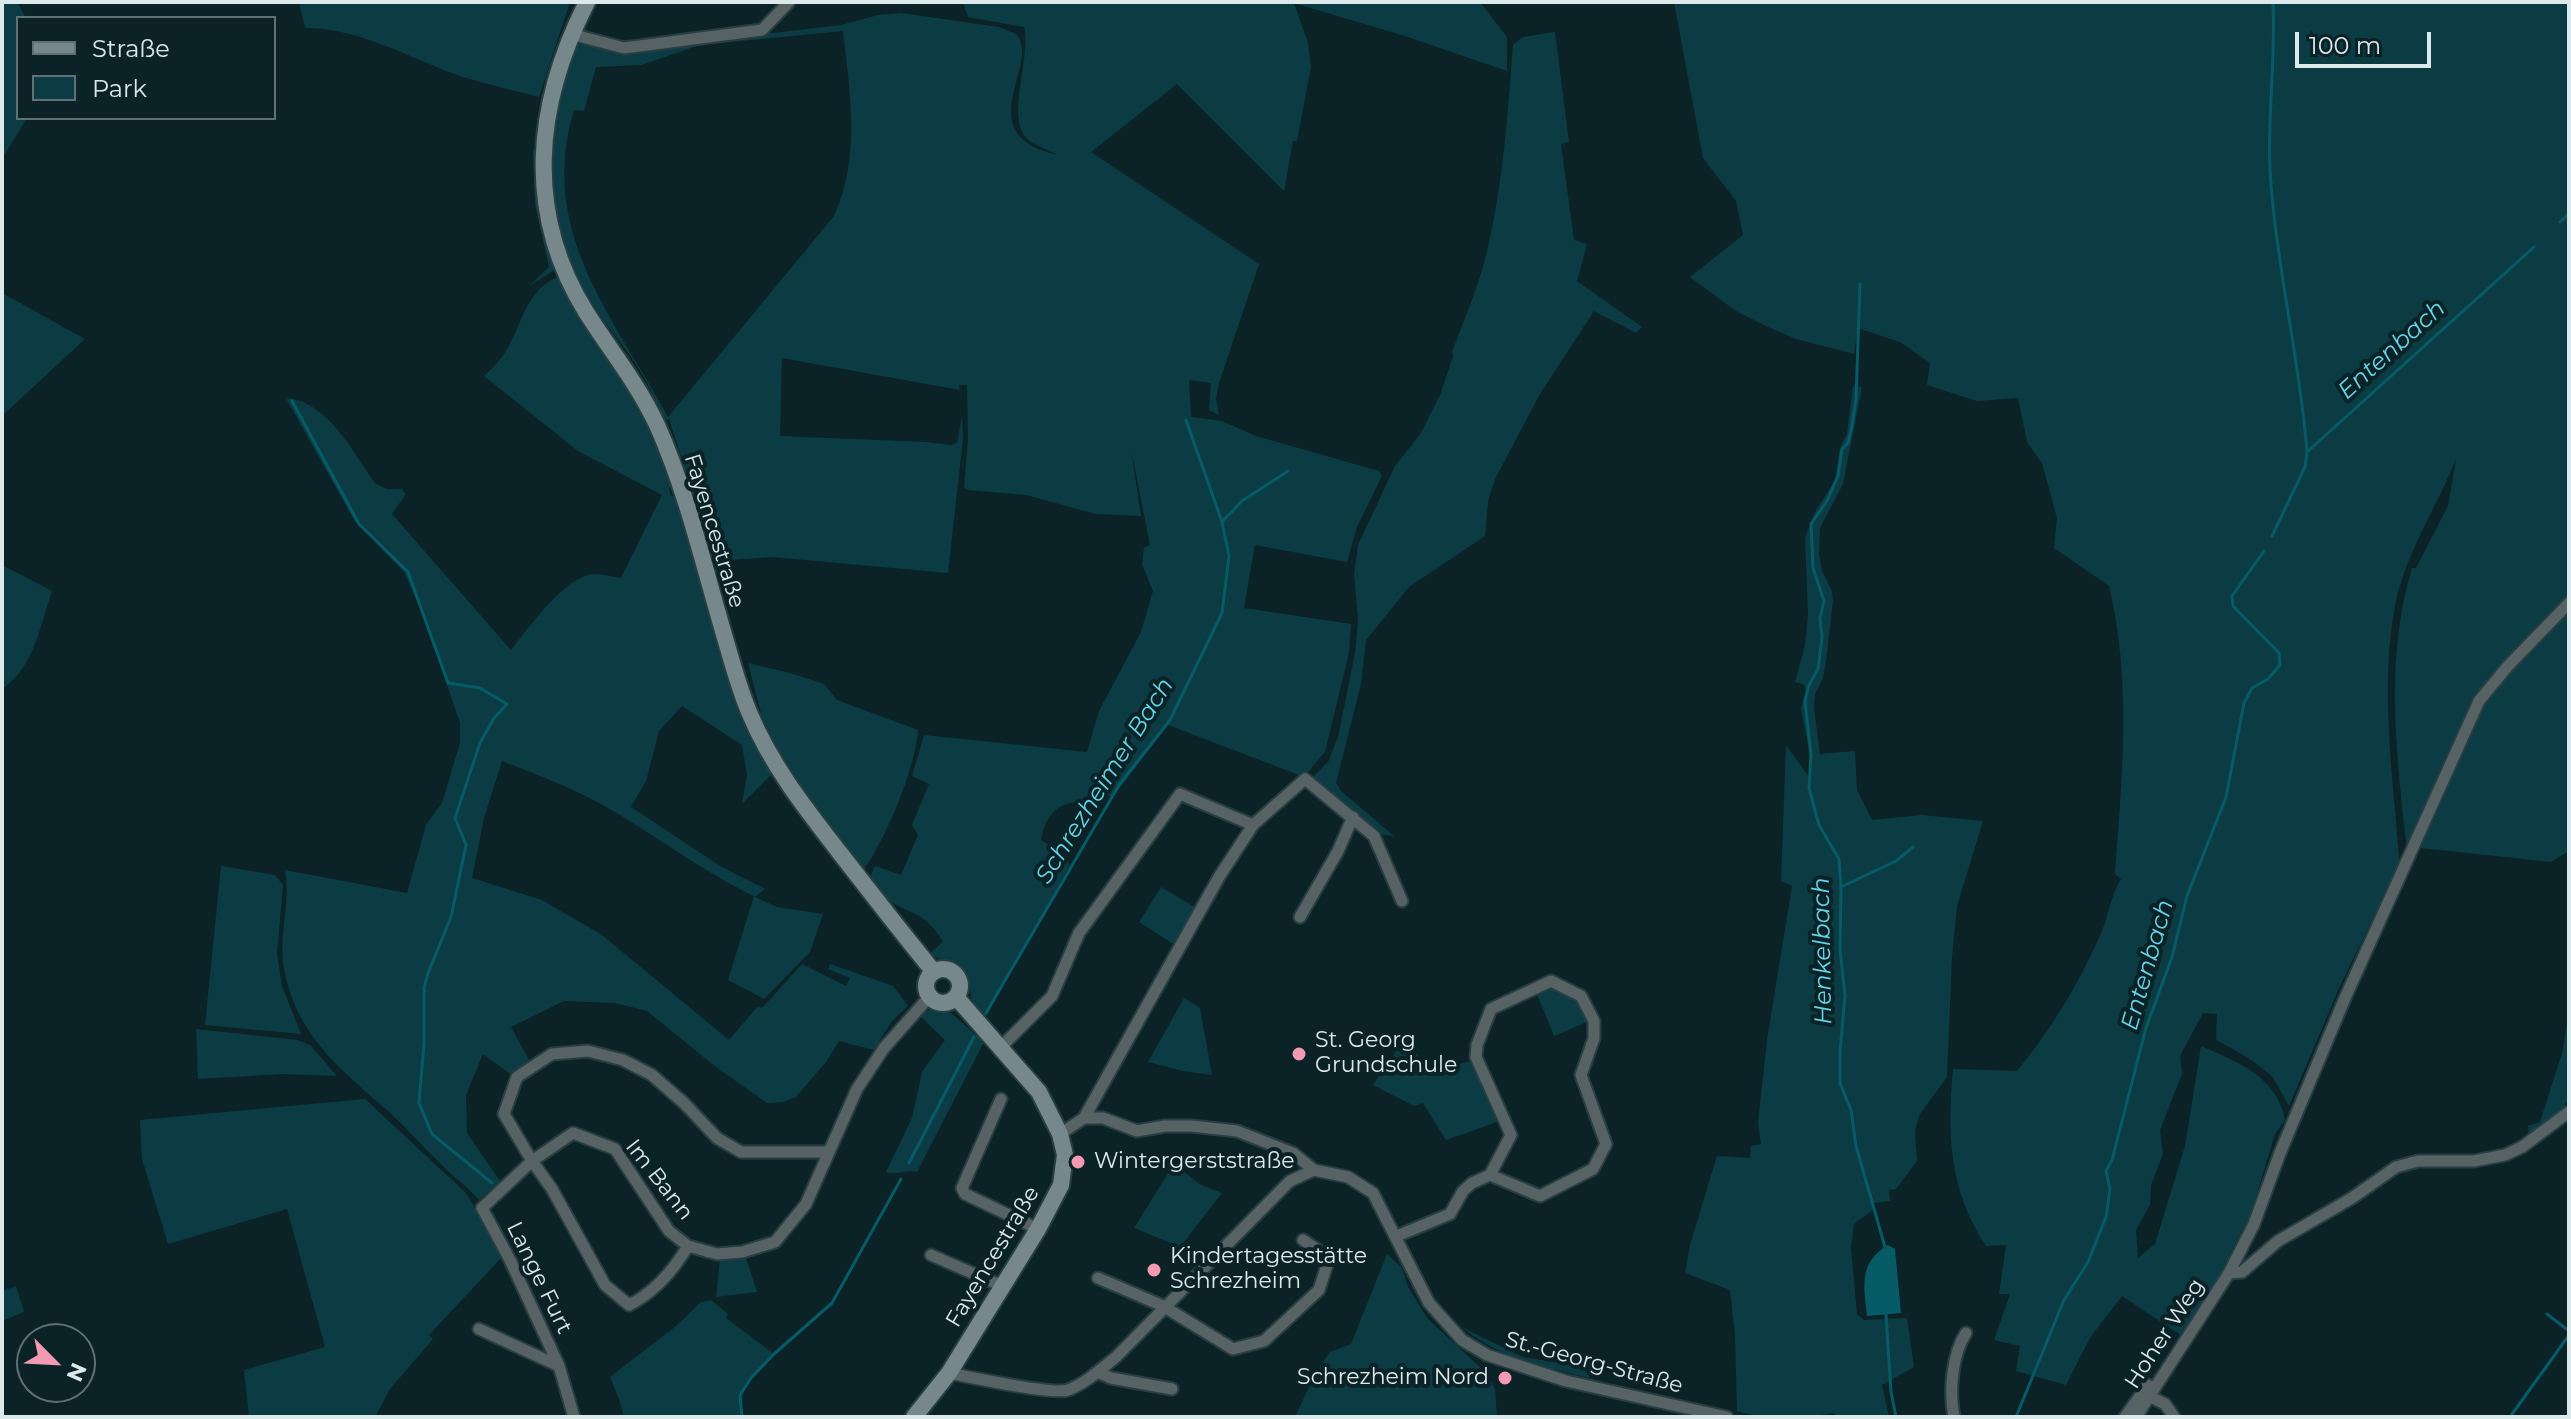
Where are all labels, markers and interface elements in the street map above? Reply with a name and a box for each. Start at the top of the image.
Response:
legend [16,16,276,120]
scale bar [2299,16,2435,66]
text: 100 m [2309,31,2381,60]
text: Straße [92,34,170,63]
text: Park [92,74,147,103]
water label: Entenbach [2332,294,2452,406]
street label: Fayencestraße [678,451,750,611]
water label: Schrezheimer Bach [1030,673,1180,889]
water label: Henkelbach [1807,877,1839,1025]
water label: Entenbach [2116,896,2180,1034]
place label: St. Georg Grundschule [1315,1028,1457,1080]
marker: St. Georg Grundschule [1290,1045,1308,1063]
street label: Im Bann [619,1134,699,1226]
place label: Wintergerststraße [1094,1149,1295,1175]
marker: Wintergerststraße [1069,1153,1087,1171]
street label: Fayencestraße [941,1182,1045,1332]
street label: Lange Furt [501,1218,577,1338]
place label: Kindertagesstätte Schrezheim [1170,1244,1367,1296]
marker: Kindertagesstätte Schrezheim [1145,1261,1163,1279]
street label: Hoher Weg [2120,1274,2210,1394]
north arrow [16,1323,96,1403]
street label: St.-Georg-Straße [1502,1327,1686,1399]
text: N [61,1359,93,1386]
place label: Schrezheim Nord [1297,1365,1489,1391]
marker: Schrezheim Nord [1496,1369,1514,1387]

